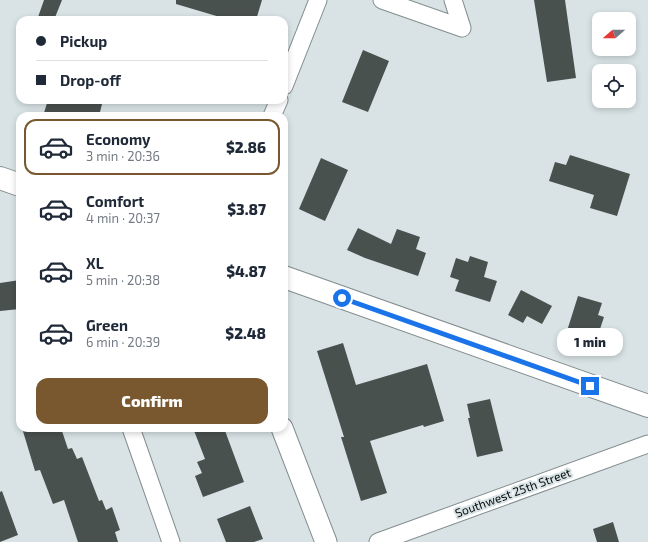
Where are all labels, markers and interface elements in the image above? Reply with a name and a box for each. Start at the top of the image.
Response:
north arrow [592,12,636,56]
map controls [592,12,636,108]
text: Pickup [60,32,107,50]
button: locate [592,64,636,108]
text: Drop-off [60,71,121,89]
icon: car [38,129,74,165]
text: Economy [86,130,151,148]
text: $2.86 [226,138,266,156]
text: 3 min · 20:36 [86,148,160,164]
icon: car [38,191,74,227]
text: Comfort [86,192,144,210]
text: $3.87 [227,200,266,218]
text: 4 min · 20:37 [86,210,160,226]
icon: car [38,253,74,289]
text: XL [86,254,104,272]
text: $4.87 [226,262,266,280]
text: 5 min · 20:38 [86,272,160,288]
route start [333,289,351,307]
icon: car [38,315,74,351]
text: Green [86,316,128,334]
text: $2.48 [225,324,266,342]
callout: 1 min [557,328,623,356]
text: 6 min · 20:39 [86,334,160,350]
text: 1 min [574,334,606,350]
route end [581,377,599,395]
button: Confirm [36,378,268,424]
street label: Southwest 25th Street [453,464,573,520]

